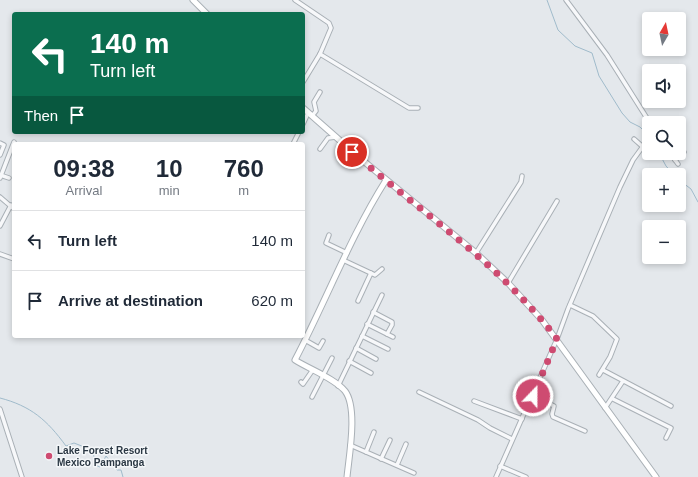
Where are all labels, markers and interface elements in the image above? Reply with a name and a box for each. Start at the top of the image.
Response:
north arrow [642,12,686,56]
map controls [642,12,686,264]
icon: left [24,28,76,80]
text: 140 m [90,28,169,59]
text: Turn left [90,61,155,81]
button: sound [642,64,686,108]
icon: arrive [66,104,88,126]
text: Then [24,107,58,124]
button: search [642,116,686,160]
pin [335,135,369,169]
icon: arrive [341,141,363,163]
text: 09:38 [53,155,115,182]
text: 10 [156,155,183,182]
text: 760 [224,155,264,182]
button: + [642,168,686,212]
text: Arrival [65,183,102,198]
text: min [159,183,180,198]
text: m [238,183,249,198]
button: − [642,220,686,264]
icon: left [24,230,46,252]
text: Turn left [58,232,117,249]
text: 140 m [251,232,293,249]
icon: arrive [24,290,46,312]
text: Arrive at destination [58,292,203,309]
text: 620 m [251,292,293,309]
position arrow [512,375,554,417]
place label: Lake Forest Resort Mexico Pampanga [57,445,148,468]
marker: Lake Forest Resort Mexico Pampanga [44,451,54,461]

